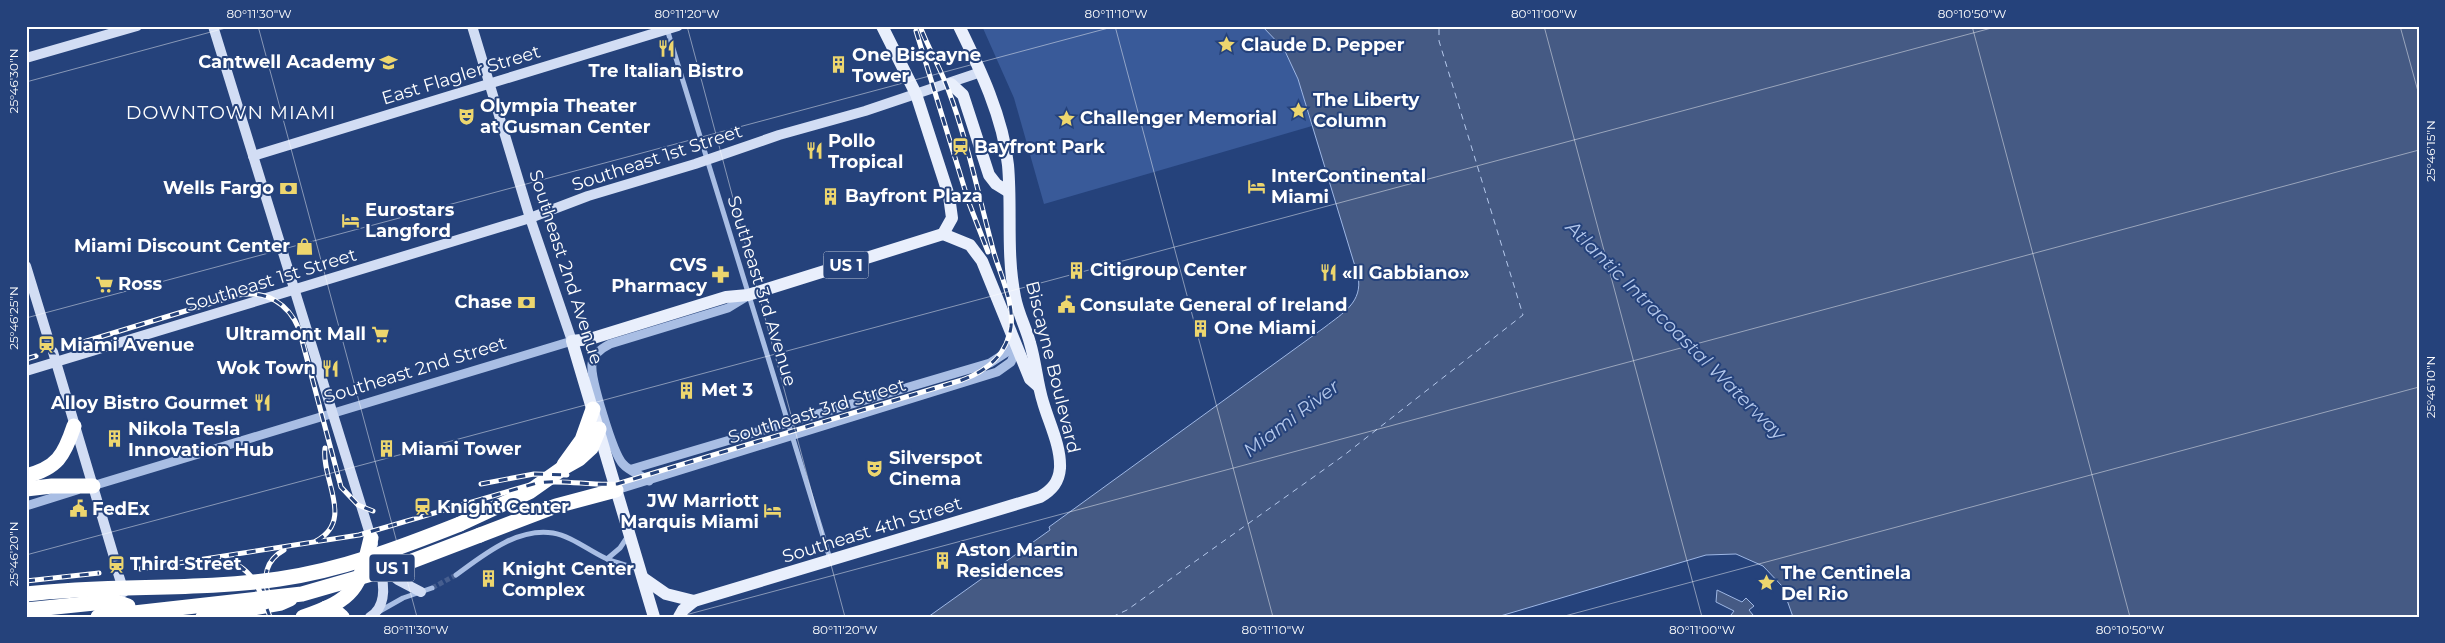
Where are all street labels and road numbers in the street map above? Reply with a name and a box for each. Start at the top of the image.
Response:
street label: East Flagler Street [379,40,543,110]
street label: Southeast 1st Street [569,120,745,196]
street label: Southeast 2nd Avenue [524,167,608,367]
street label: Southeast 3rd Avenue [723,193,801,389]
street label: Southeast 1st Street [183,244,359,316]
road number: US 1 [824,252,868,278]
street label: Biscayne Boulevard [1021,279,1085,455]
street label: Southeast 2nd Street [321,332,509,408]
street label: Southeast 3rd Street [726,374,908,448]
street label: Southeast 4th Street [780,492,964,568]
road number: US 1 [370,554,414,582]

